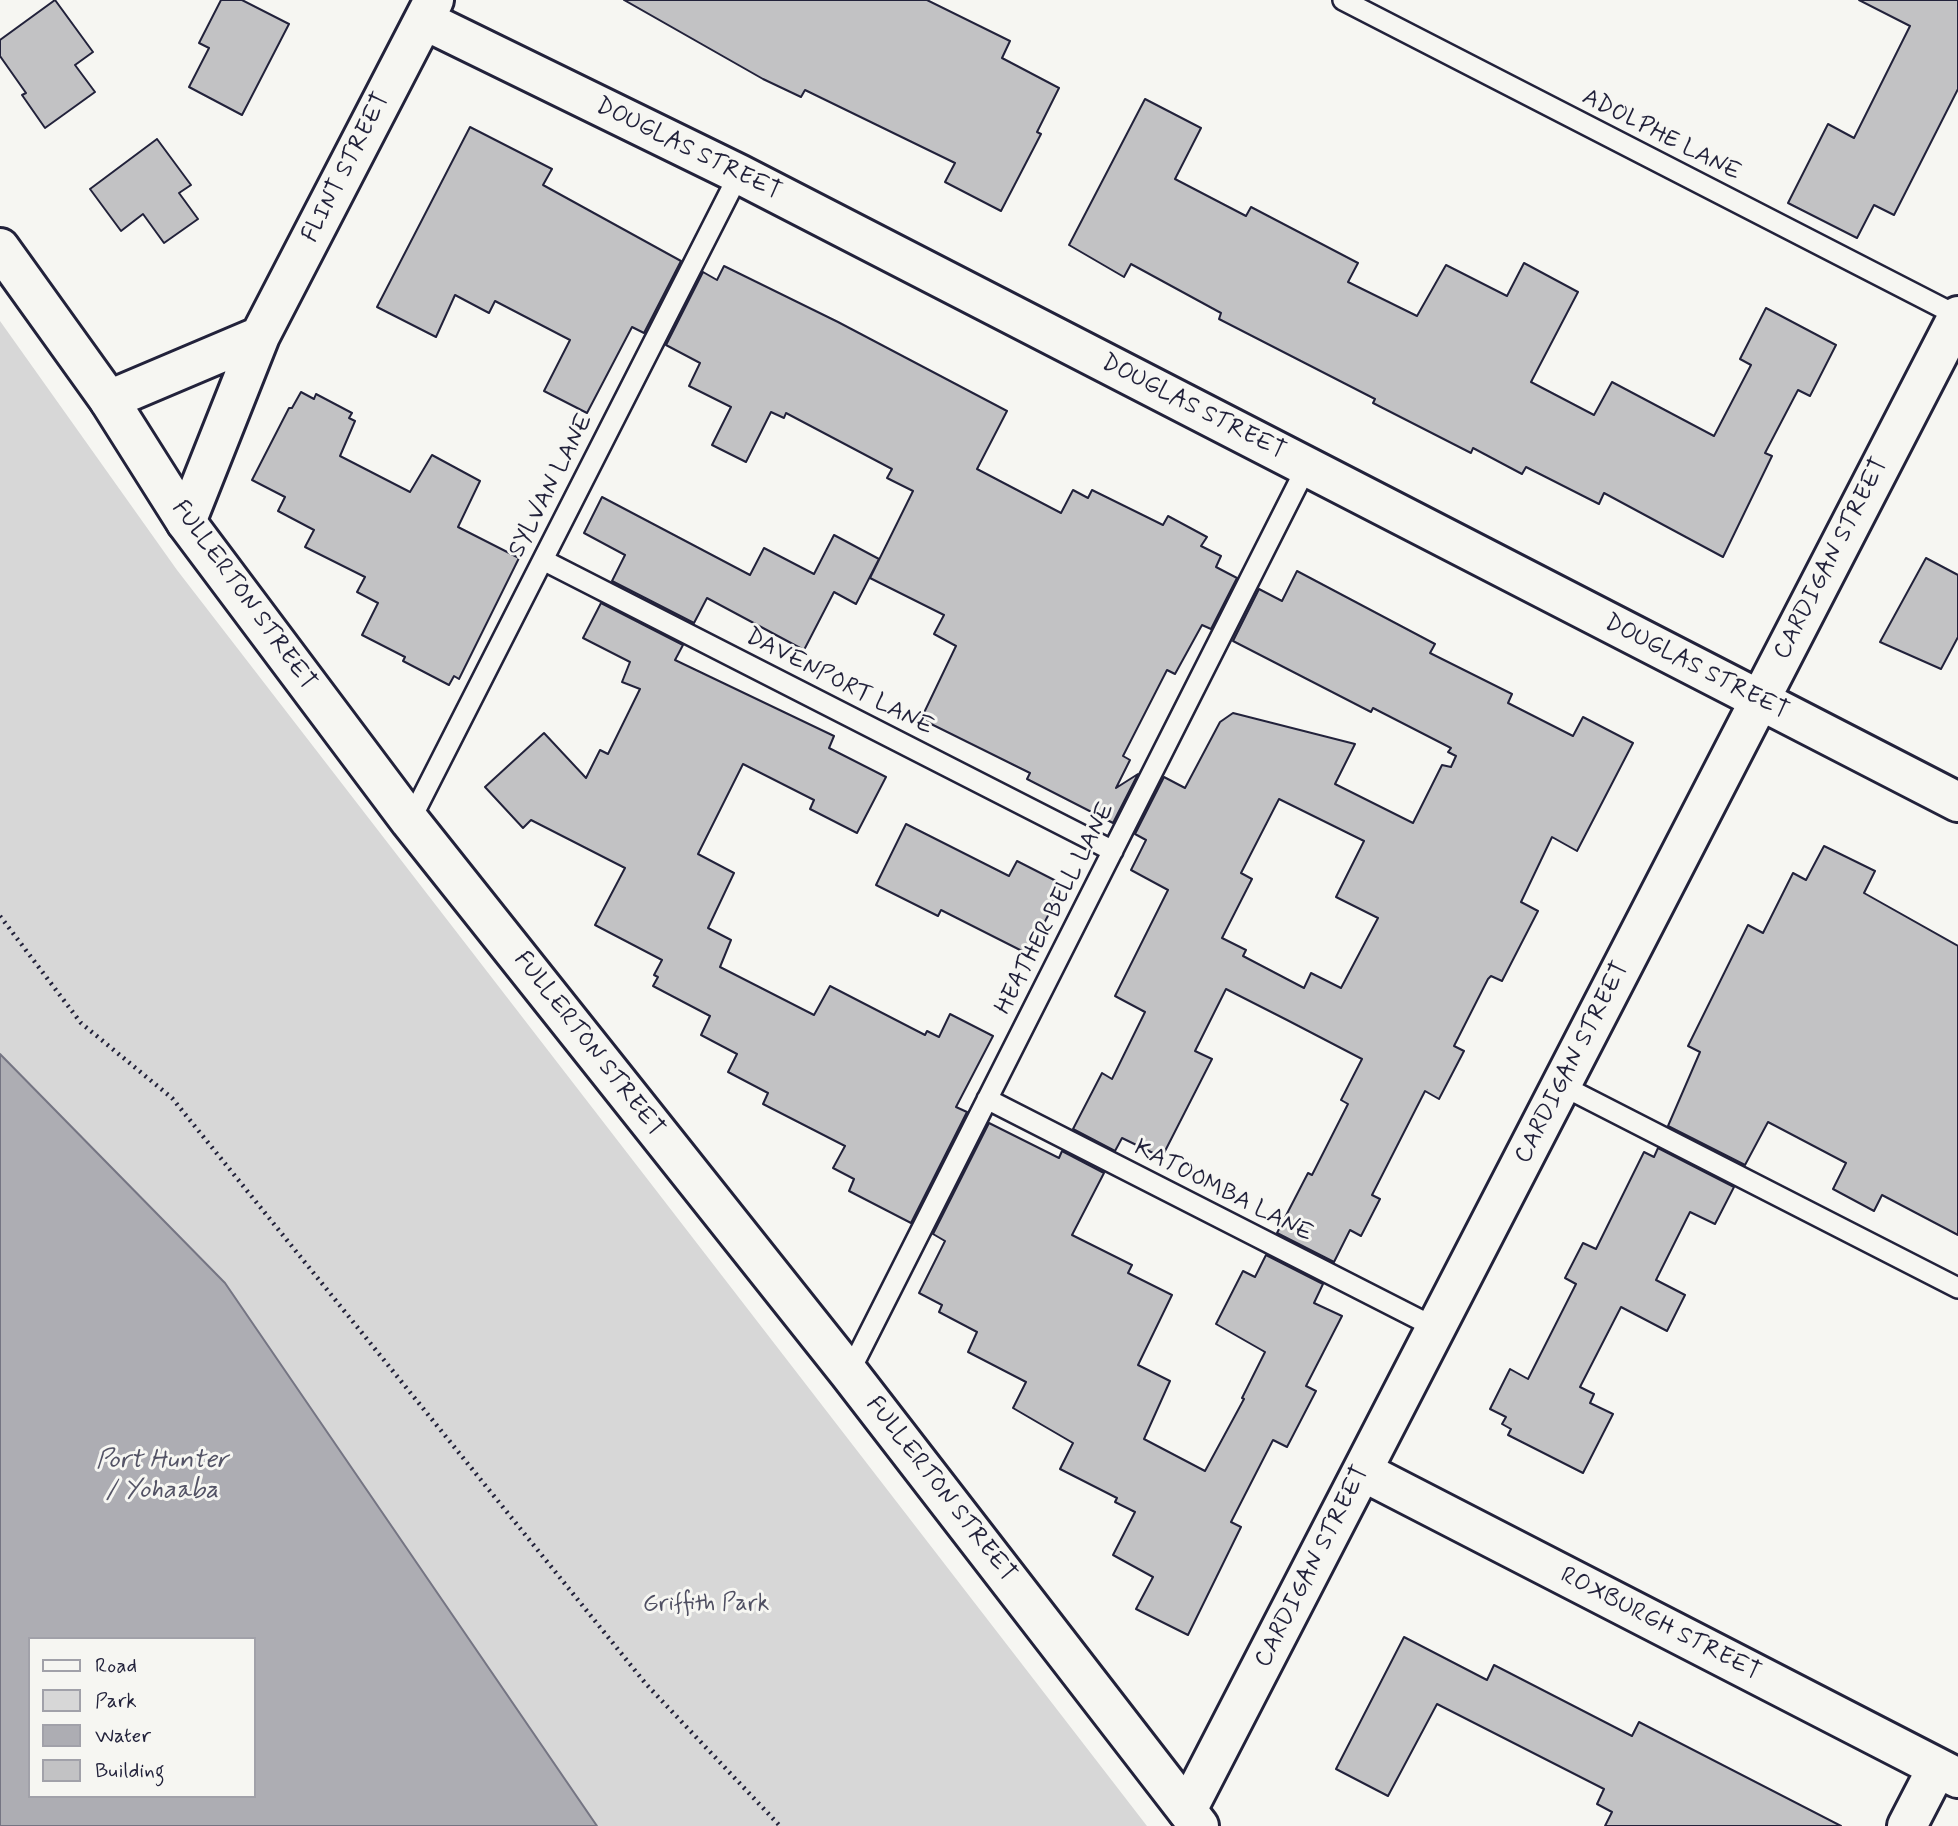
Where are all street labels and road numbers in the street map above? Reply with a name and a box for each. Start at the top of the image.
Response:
street label: ADOLPHE LANE [1577,84,1745,188]
street label: FLINT STREET [297,88,397,248]
street label: DOUGLAS STREET [590,93,786,207]
street label: DOUGLAS STREET [1096,349,1290,467]
street label: SYLVAN LANE [504,410,600,562]
street label: CARDIGAN STREET [1769,453,1895,665]
street label: FULLERTON STREET [164,495,322,697]
street label: DOUGLAS STREET [1599,609,1793,727]
street label: DAVENPORT LANE [740,623,938,743]
street label: HEATHER BELL LANE [990,798,1122,1020]
street label: FULLERTON STREET [507,946,669,1144]
street label: CARDIGAN STREET [1510,957,1636,1169]
street label: KATOOMBA LANE [1129,1134,1317,1250]
street label: FULLERTON STREET [859,1391,1021,1589]
street label: CARDIGAN STREET [1250,1461,1376,1673]
street label: ROXBURGH STREET [1555,1562,1765,1688]

